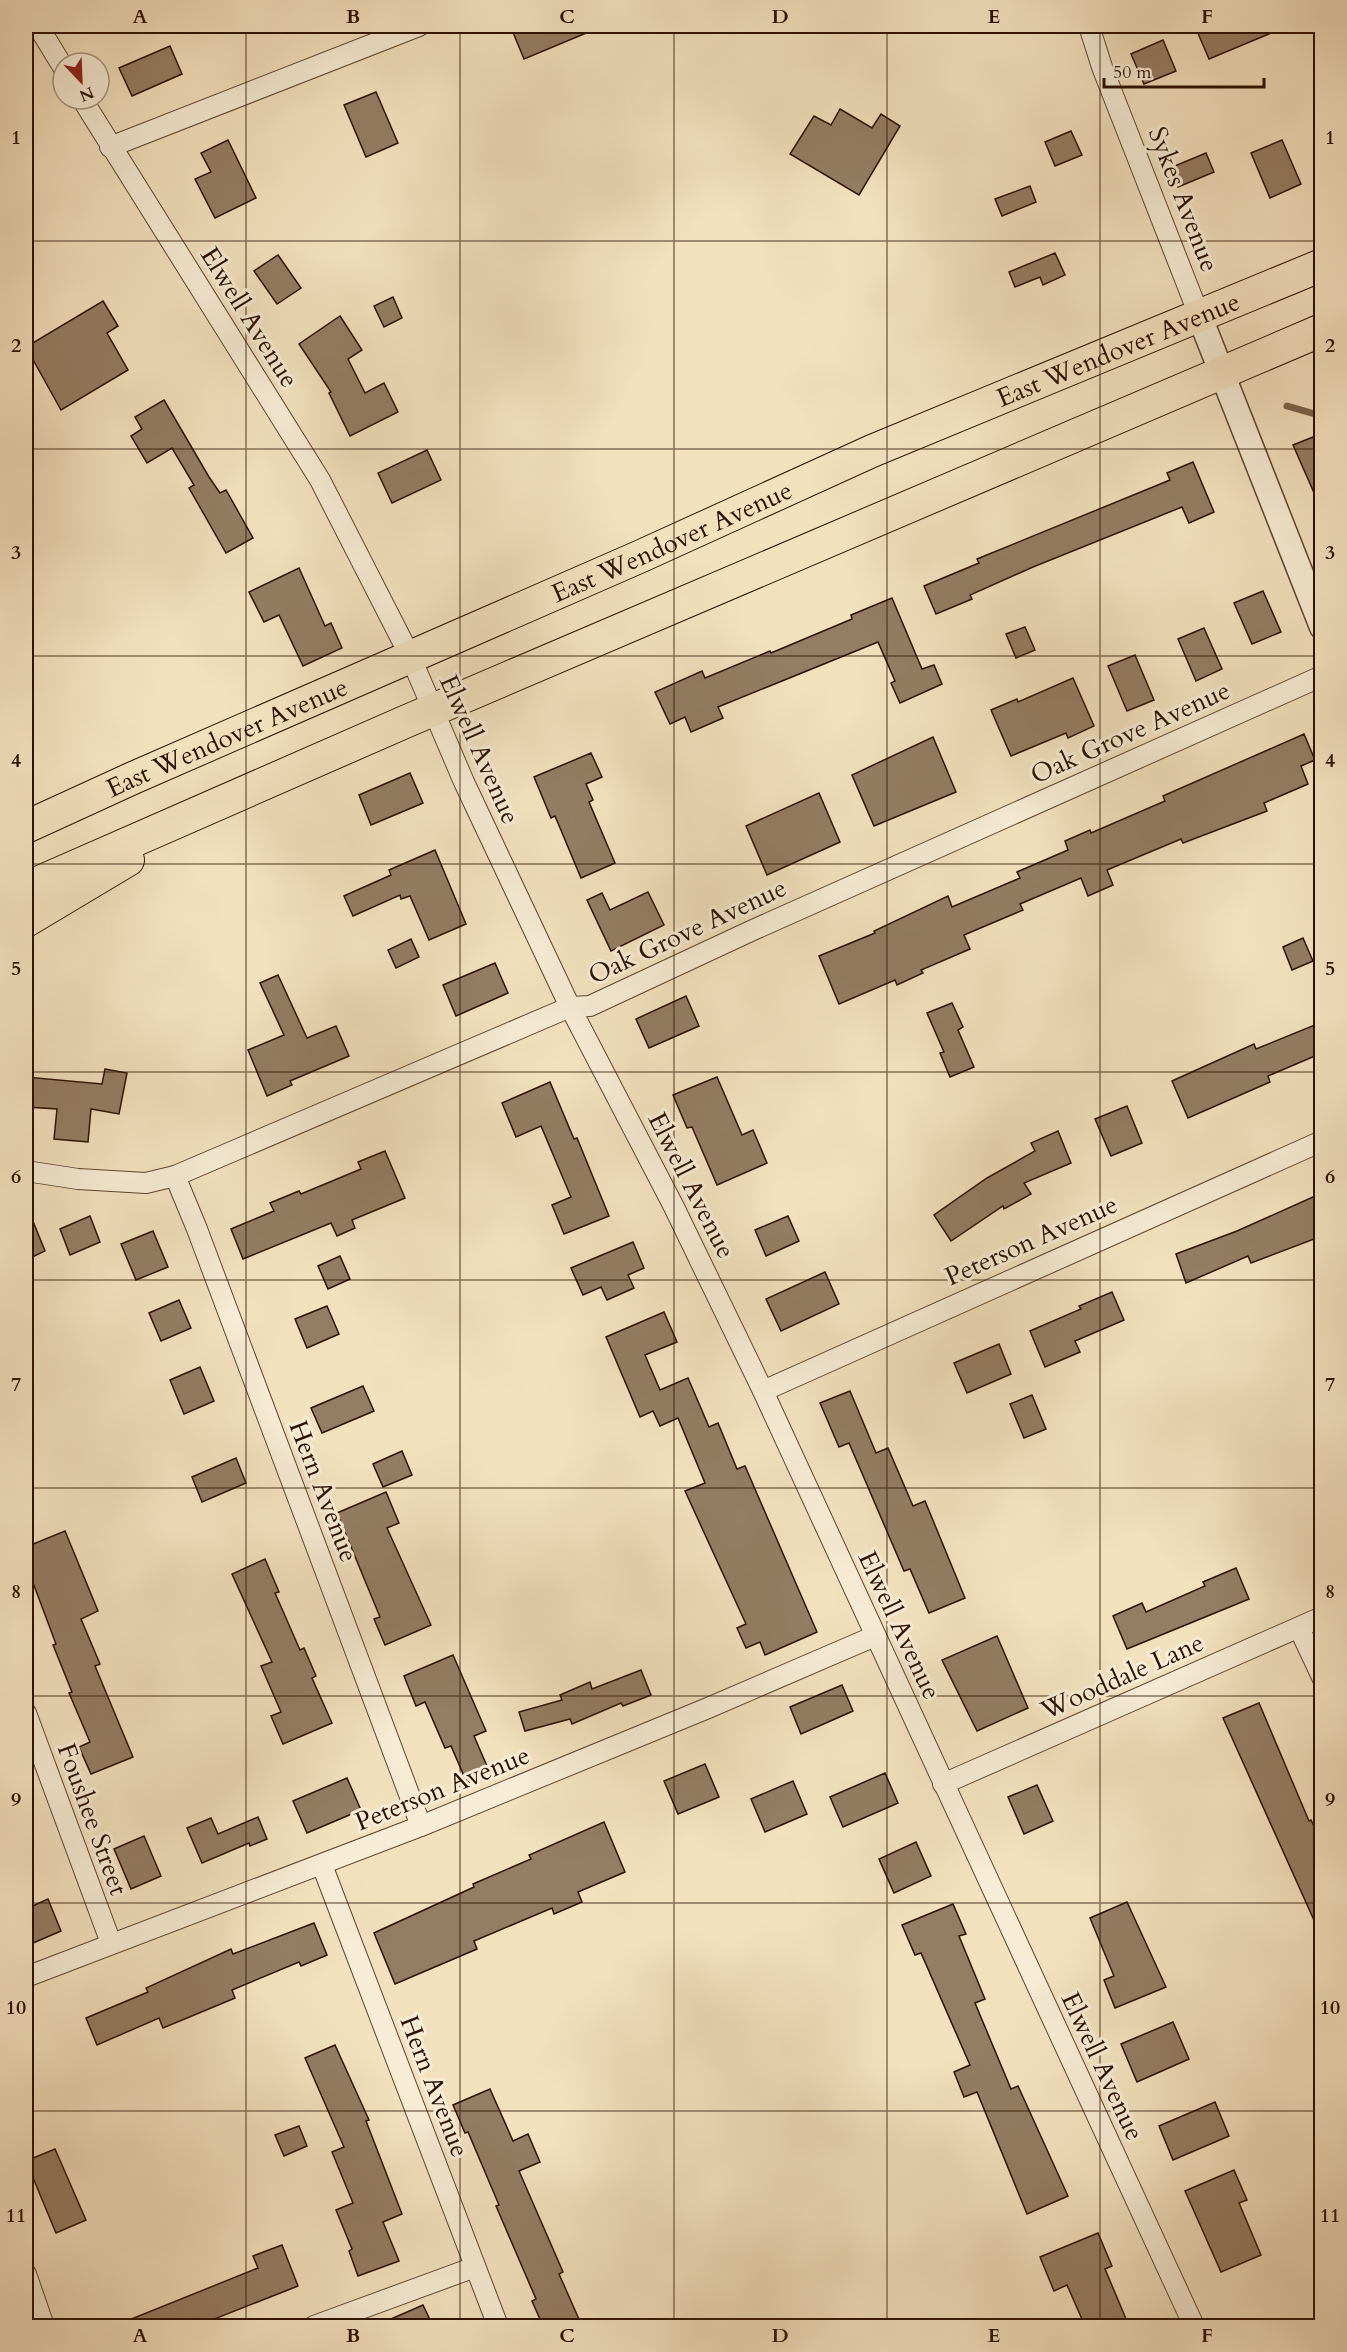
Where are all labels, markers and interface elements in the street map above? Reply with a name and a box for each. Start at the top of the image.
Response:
text: A [132,3,148,30]
text: B [346,3,360,30]
text: C [559,3,575,30]
text: D [771,3,789,30]
text: E [988,3,1000,30]
text: F [1201,3,1213,30]
north arrow [51,51,111,111]
scale bar [1104,51,1264,89]
text: 50 m [1113,60,1152,85]
text: N [76,81,97,107]
street label: Sykes Avenue [1140,122,1227,277]
text: 1 [11,124,21,151]
text: 1 [1325,124,1335,151]
street label: Elwell Avenue [192,240,307,394]
street label: East Wendover Avenue [991,284,1245,416]
text: 2 [11,332,21,359]
text: 2 [1325,332,1335,359]
street label: East Wendover Avenue [546,473,798,611]
text: 3 [11,539,21,566]
text: 3 [1325,539,1335,566]
street label: East Wendover Avenue [101,669,353,806]
street label: Elwell Avenue [431,669,528,829]
street label: Oak Grove Avenue [1025,673,1236,792]
text: 4 [11,747,21,774]
text: 4 [1325,747,1335,774]
street label: Oak Grove Avenue [582,870,792,993]
text: 5 [11,955,21,982]
text: 5 [1325,955,1335,982]
street label: Elwell Avenue [640,1106,743,1264]
text: 6 [11,1163,21,1190]
text: 6 [1325,1163,1335,1190]
street label: Peterson Avenue [939,1187,1123,1294]
text: 7 [11,1371,21,1398]
text: 7 [1325,1371,1335,1398]
street label: Hern Avenue [280,1415,367,1567]
street label: Elwell Avenue [850,1545,949,1705]
text: 8 [11,1578,21,1605]
text: 8 [1325,1578,1335,1605]
street label: Wooddale Lane [1034,1625,1209,1728]
street label: Peterson Avenue [350,1737,535,1839]
street label: Foushee Street [49,1738,136,1900]
text: 9 [11,1786,21,1813]
text: 9 [1325,1786,1335,1813]
street label: Elwell Avenue [1053,1986,1152,2146]
text: 10 [6,1994,26,2021]
text: 10 [1320,1994,1340,2021]
street label: Hern Avenue [391,2010,478,2162]
text: 11 [6,2202,26,2229]
text: 11 [1320,2202,1340,2229]
text: A [132,2322,148,2349]
text: B [346,2322,360,2349]
text: C [559,2322,575,2349]
text: D [771,2322,789,2349]
text: E [988,2322,1000,2349]
text: F [1201,2322,1213,2349]

